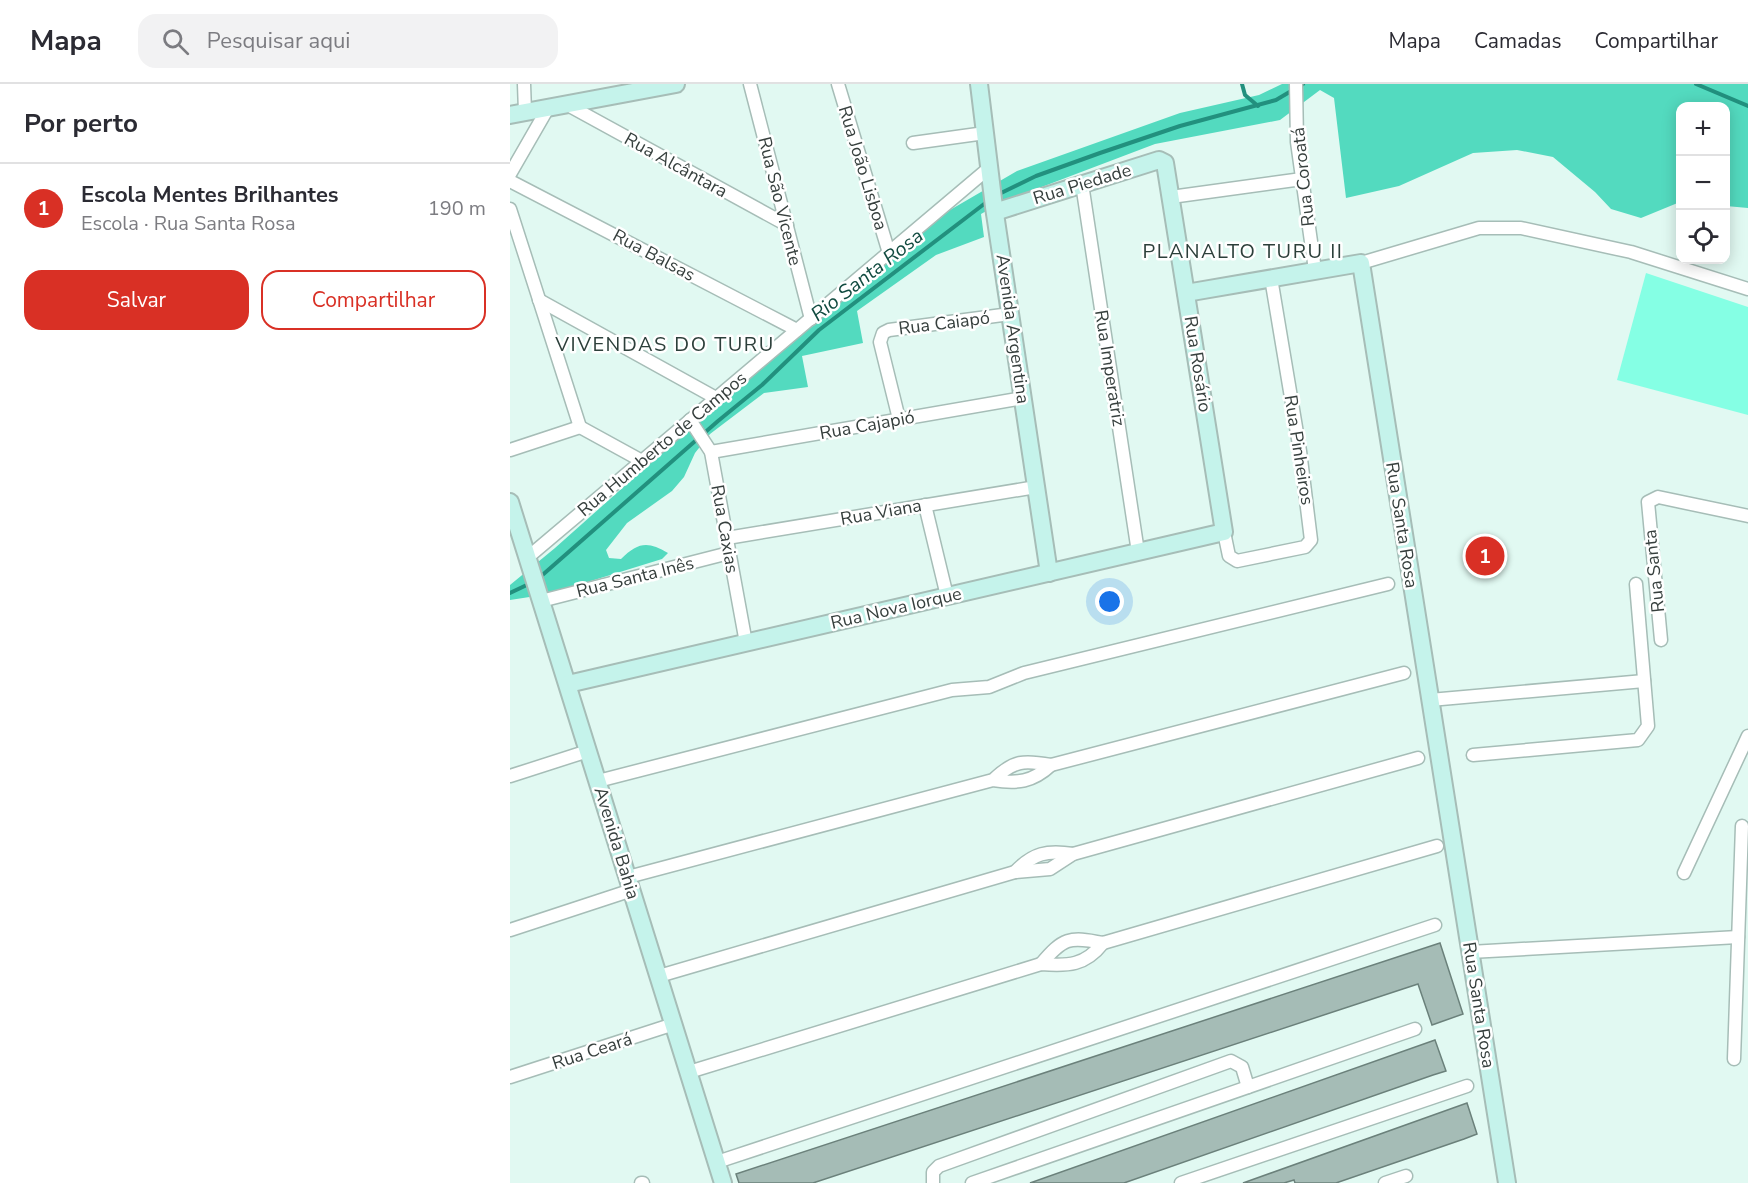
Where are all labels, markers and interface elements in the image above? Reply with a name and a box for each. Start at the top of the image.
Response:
search box [138,14,558,68]
text: Mapa [30,22,102,60]
icon: search [159,25,192,58]
text: Pesquisar aqui [207,26,350,56]
text: Mapa [1389,27,1441,55]
text: Camadas [1474,27,1561,55]
text: Compartilhar [1594,27,1718,55]
map controls [1676,102,1730,264]
button: + [1676,102,1730,156]
street label: Rua João Lisboa [833,103,893,233]
text: Por perto [24,106,138,141]
street label: Rua Coroatá [1286,126,1320,228]
street label: Rua Alcântara [620,127,732,203]
street label: Rua São Vicente [752,134,808,268]
button: − [1676,156,1730,210]
street label: Rua Piedade [1030,158,1134,210]
text: Escola Mentes Brilhantes [81,180,339,210]
text: 1 [38,195,50,222]
text: 190 m [428,195,486,222]
text: Escola · Rua Santa Rosa [81,210,296,237]
button: locate [1676,210,1730,264]
street label: Rua Balsas [609,223,699,287]
water label: Rio Santa Rosa [805,223,929,327]
district label: PLANALTO TURU II [1143,238,1343,265]
street label: Avenida Argentina [991,253,1035,405]
button: Salvar [24,270,249,330]
button: Compartilhar [261,270,486,330]
street label: Rua Caiapó [897,305,991,341]
street label: Rua Imperatriz [1089,308,1131,428]
street label: Rua Rosário [1179,314,1217,414]
district label: VIVENDAS DO TURU [554,331,775,358]
street label: Rua Humberto de Campos [572,366,752,522]
street label: Rua Pinheiros [1278,393,1320,507]
street label: Rua Cajapió [818,405,916,445]
street label: Rua Santa Rosa [1380,460,1424,590]
street label: Rua Caxias [705,483,745,575]
street label: Rua Viana [838,493,924,531]
street label: Rua Santa [1638,528,1670,614]
pin: 1 [1466,534,1504,578]
street label: Rua Santa Inês [574,551,696,603]
street label: Rua Nova Iorque [828,581,964,635]
your location [1095,587,1124,616]
street label: Avenida Bahia [589,784,645,902]
street label: Rua Santa Rosa [1457,940,1501,1070]
street label: Rua Ceará [549,1027,635,1075]

